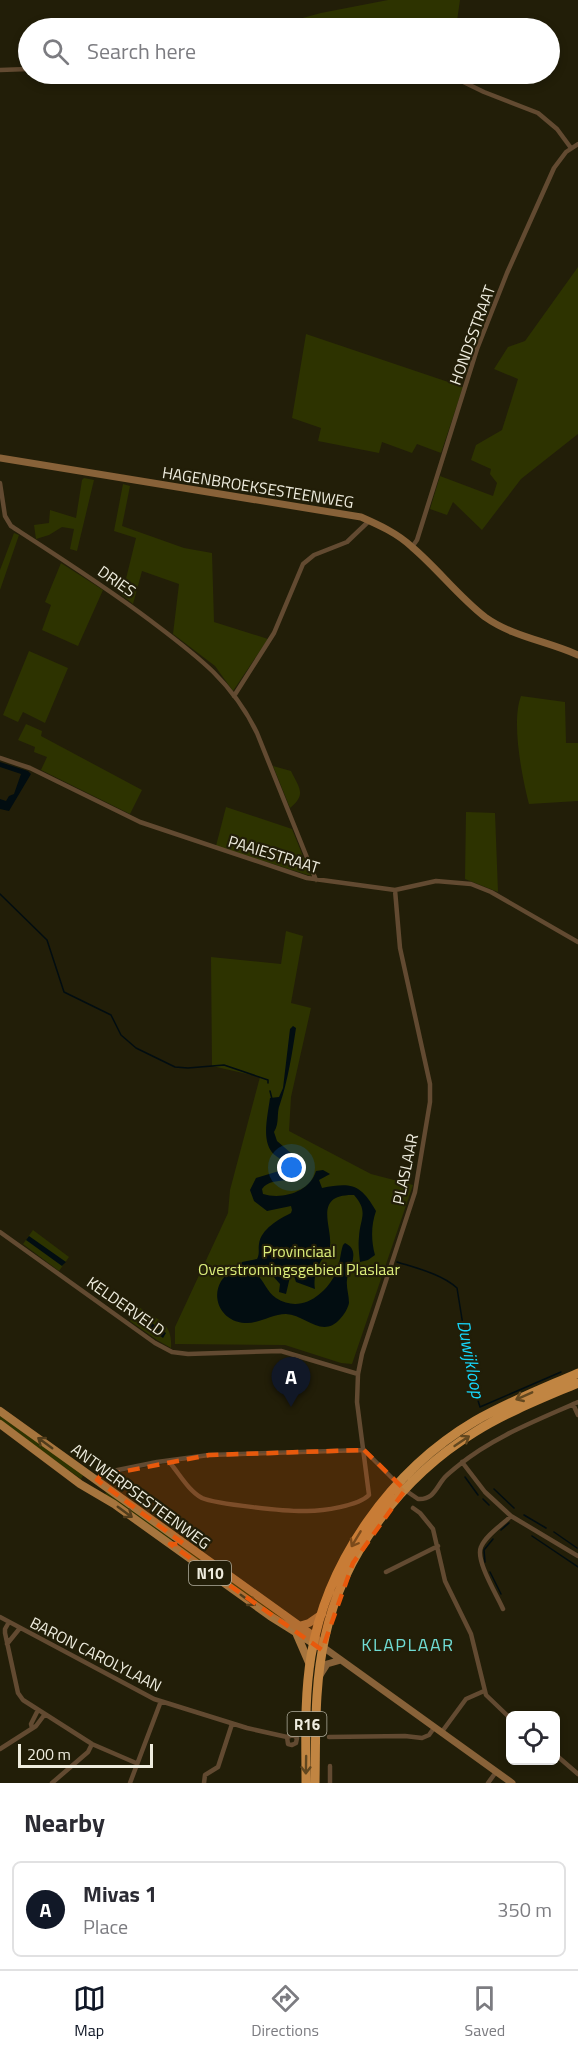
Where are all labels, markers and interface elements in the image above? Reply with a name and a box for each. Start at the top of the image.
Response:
search box [18,18,560,84]
text: Search here [87,34,196,68]
icon: search [39,35,72,68]
street label: HONDSSTRAAT [443,281,501,388]
street label: HAGENBROEKSESTEENWEG [160,460,356,514]
street label: DRIES [93,559,141,603]
street label: PAAIESTRAAT [225,829,323,879]
street label: PLASLAAR [386,1131,424,1207]
your location [277,1153,306,1182]
park label: Provinciaal Overstromingsgebied Plaslaar [198,1239,400,1281]
street label: KELDERVELD [82,1270,170,1342]
water label: Duwijkloop [450,1318,492,1401]
pin: A [272,1358,310,1407]
one-way arrow [516,1391,534,1403]
one-way arrow [453,1435,469,1447]
one-way arrow [38,1437,54,1449]
street label: ANTWERPSESTEENWEG [66,1437,216,1555]
one-way arrow [117,1506,133,1518]
one-way arrow [350,1530,362,1547]
road number: N10 [189,1561,231,1585]
one-way arrow [240,1594,256,1607]
street label: BARON CAROLYLAAN [26,1610,166,1698]
district label: KLAPLAAR [361,1631,455,1658]
map controls [506,1711,560,1765]
button: locate [506,1711,560,1765]
road number: R16 [288,1712,326,1736]
scale bar [18,1741,153,1768]
text: 200 m [27,1742,71,1766]
one-way arrow [300,1755,312,1775]
text: Nearby [24,1803,105,1842]
text: Mivas 1 [83,1877,157,1911]
text: A [39,1894,52,1925]
text: 350 m [497,1894,552,1925]
text: Place [83,1911,128,1942]
tab: Map [73,1982,106,2042]
tab: Directions [251,1982,319,2042]
tab: Saved [465,1982,505,2042]

